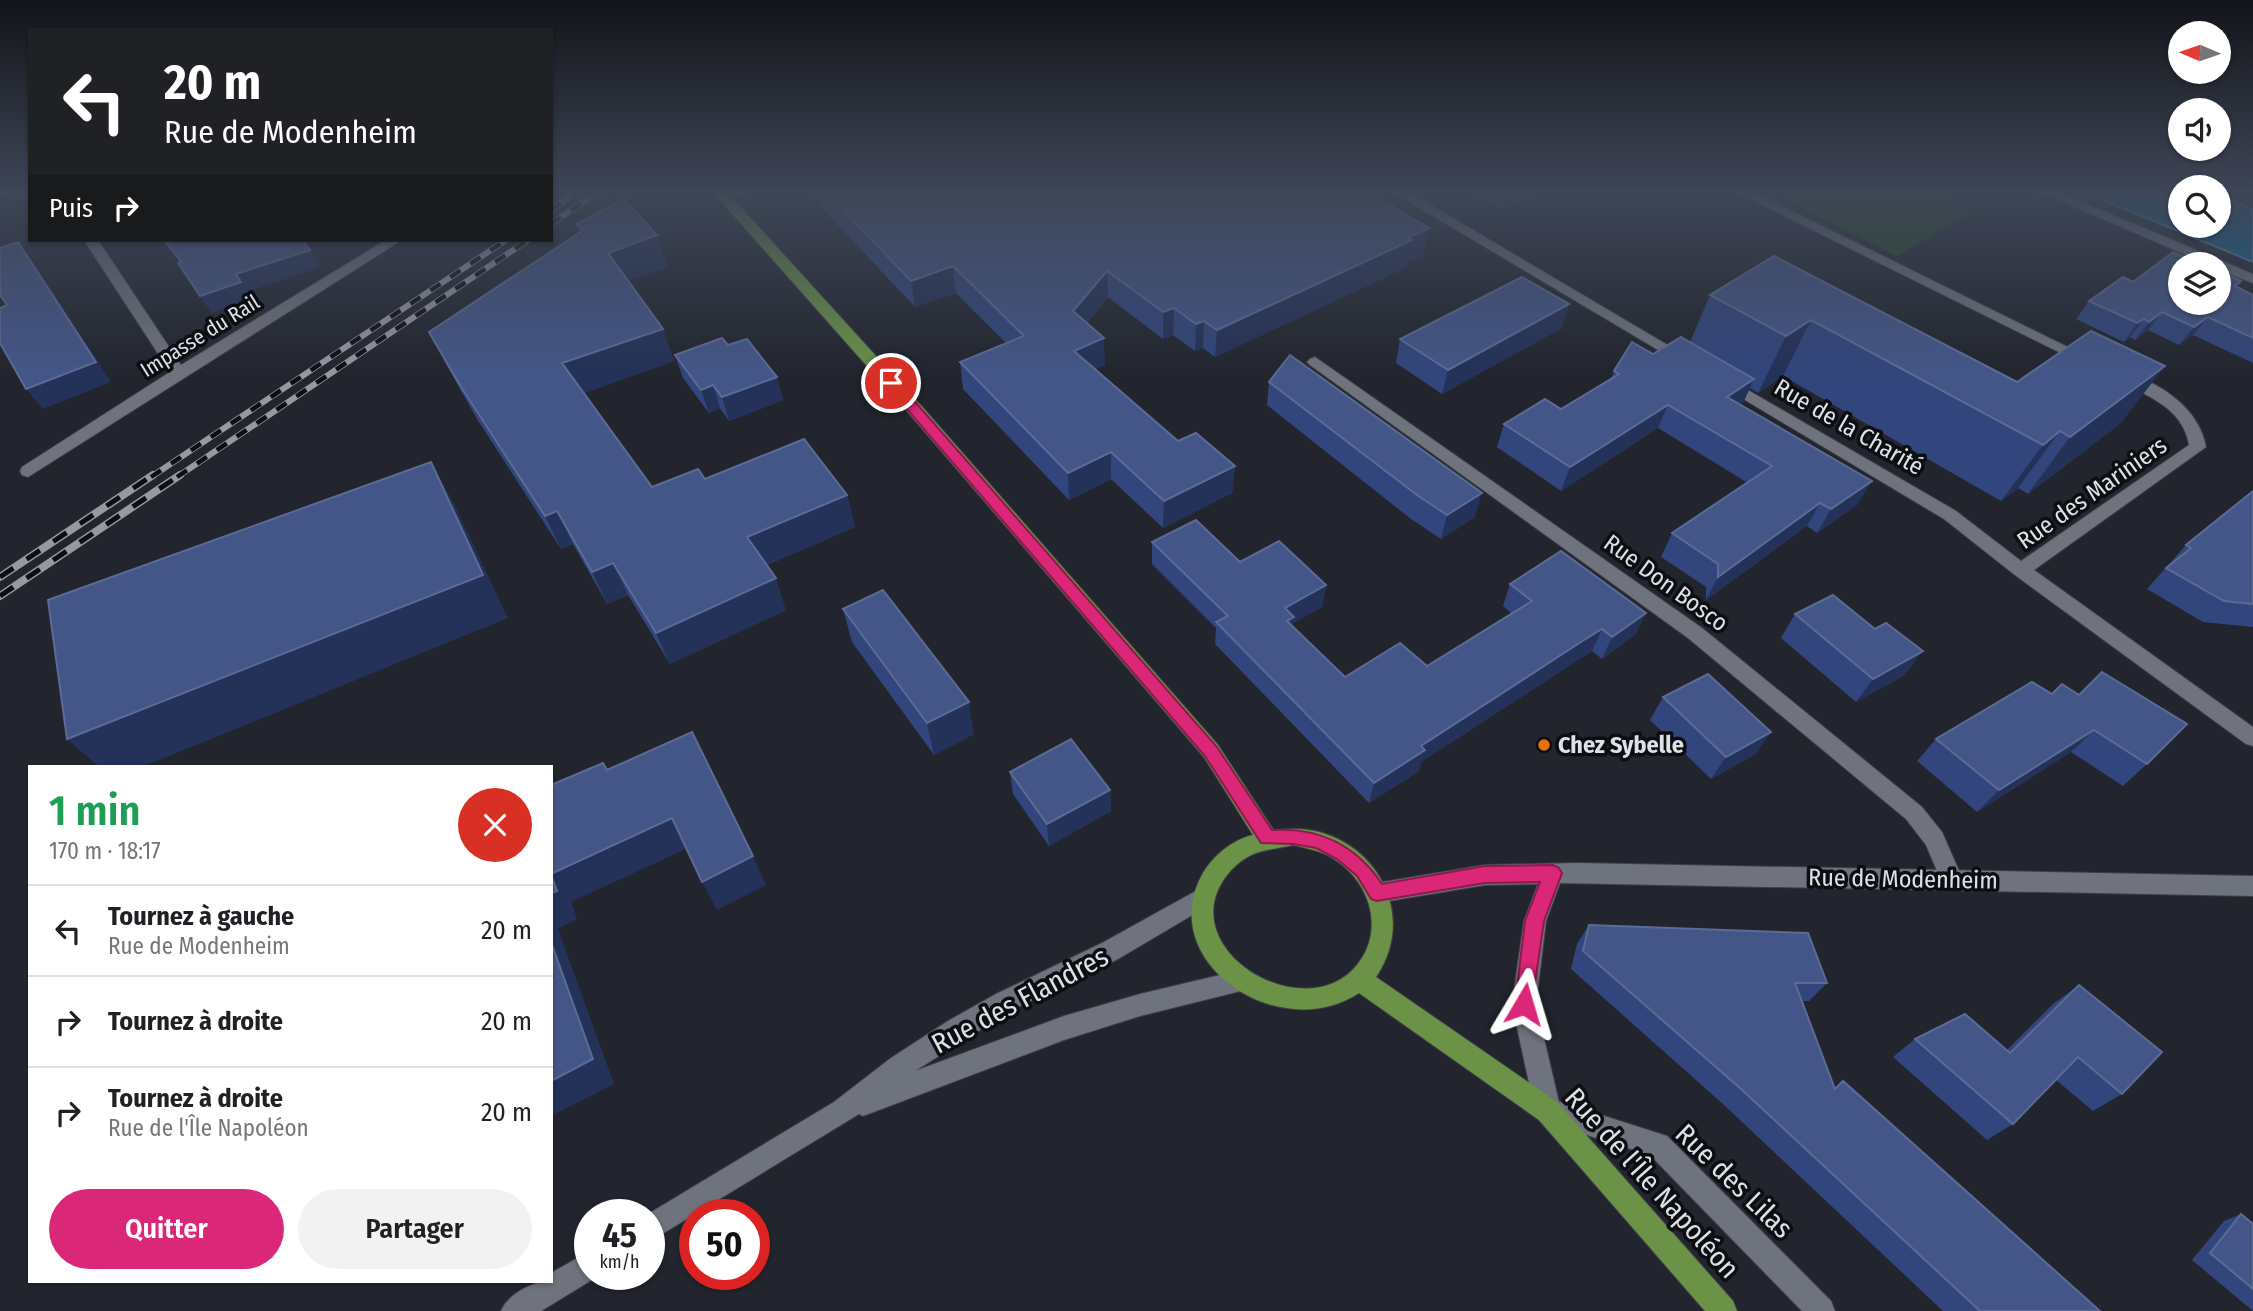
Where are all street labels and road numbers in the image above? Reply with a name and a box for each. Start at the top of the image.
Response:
street label: Impasse du Rail [136,289,265,383]
street label: Rue de la Charité [1770,373,1928,481]
street label: Rue des Mariniers [2012,431,2172,555]
street label: Rue Don Bosco [1599,529,1733,637]
street label: Rue de Modenheim [1808,863,1998,895]
street label: Rue des Flandres [926,940,1114,1060]
street label: Rue de l'Île Napoléon [1558,1081,1746,1285]
street label: Rue des Lilas [1669,1117,1799,1245]

